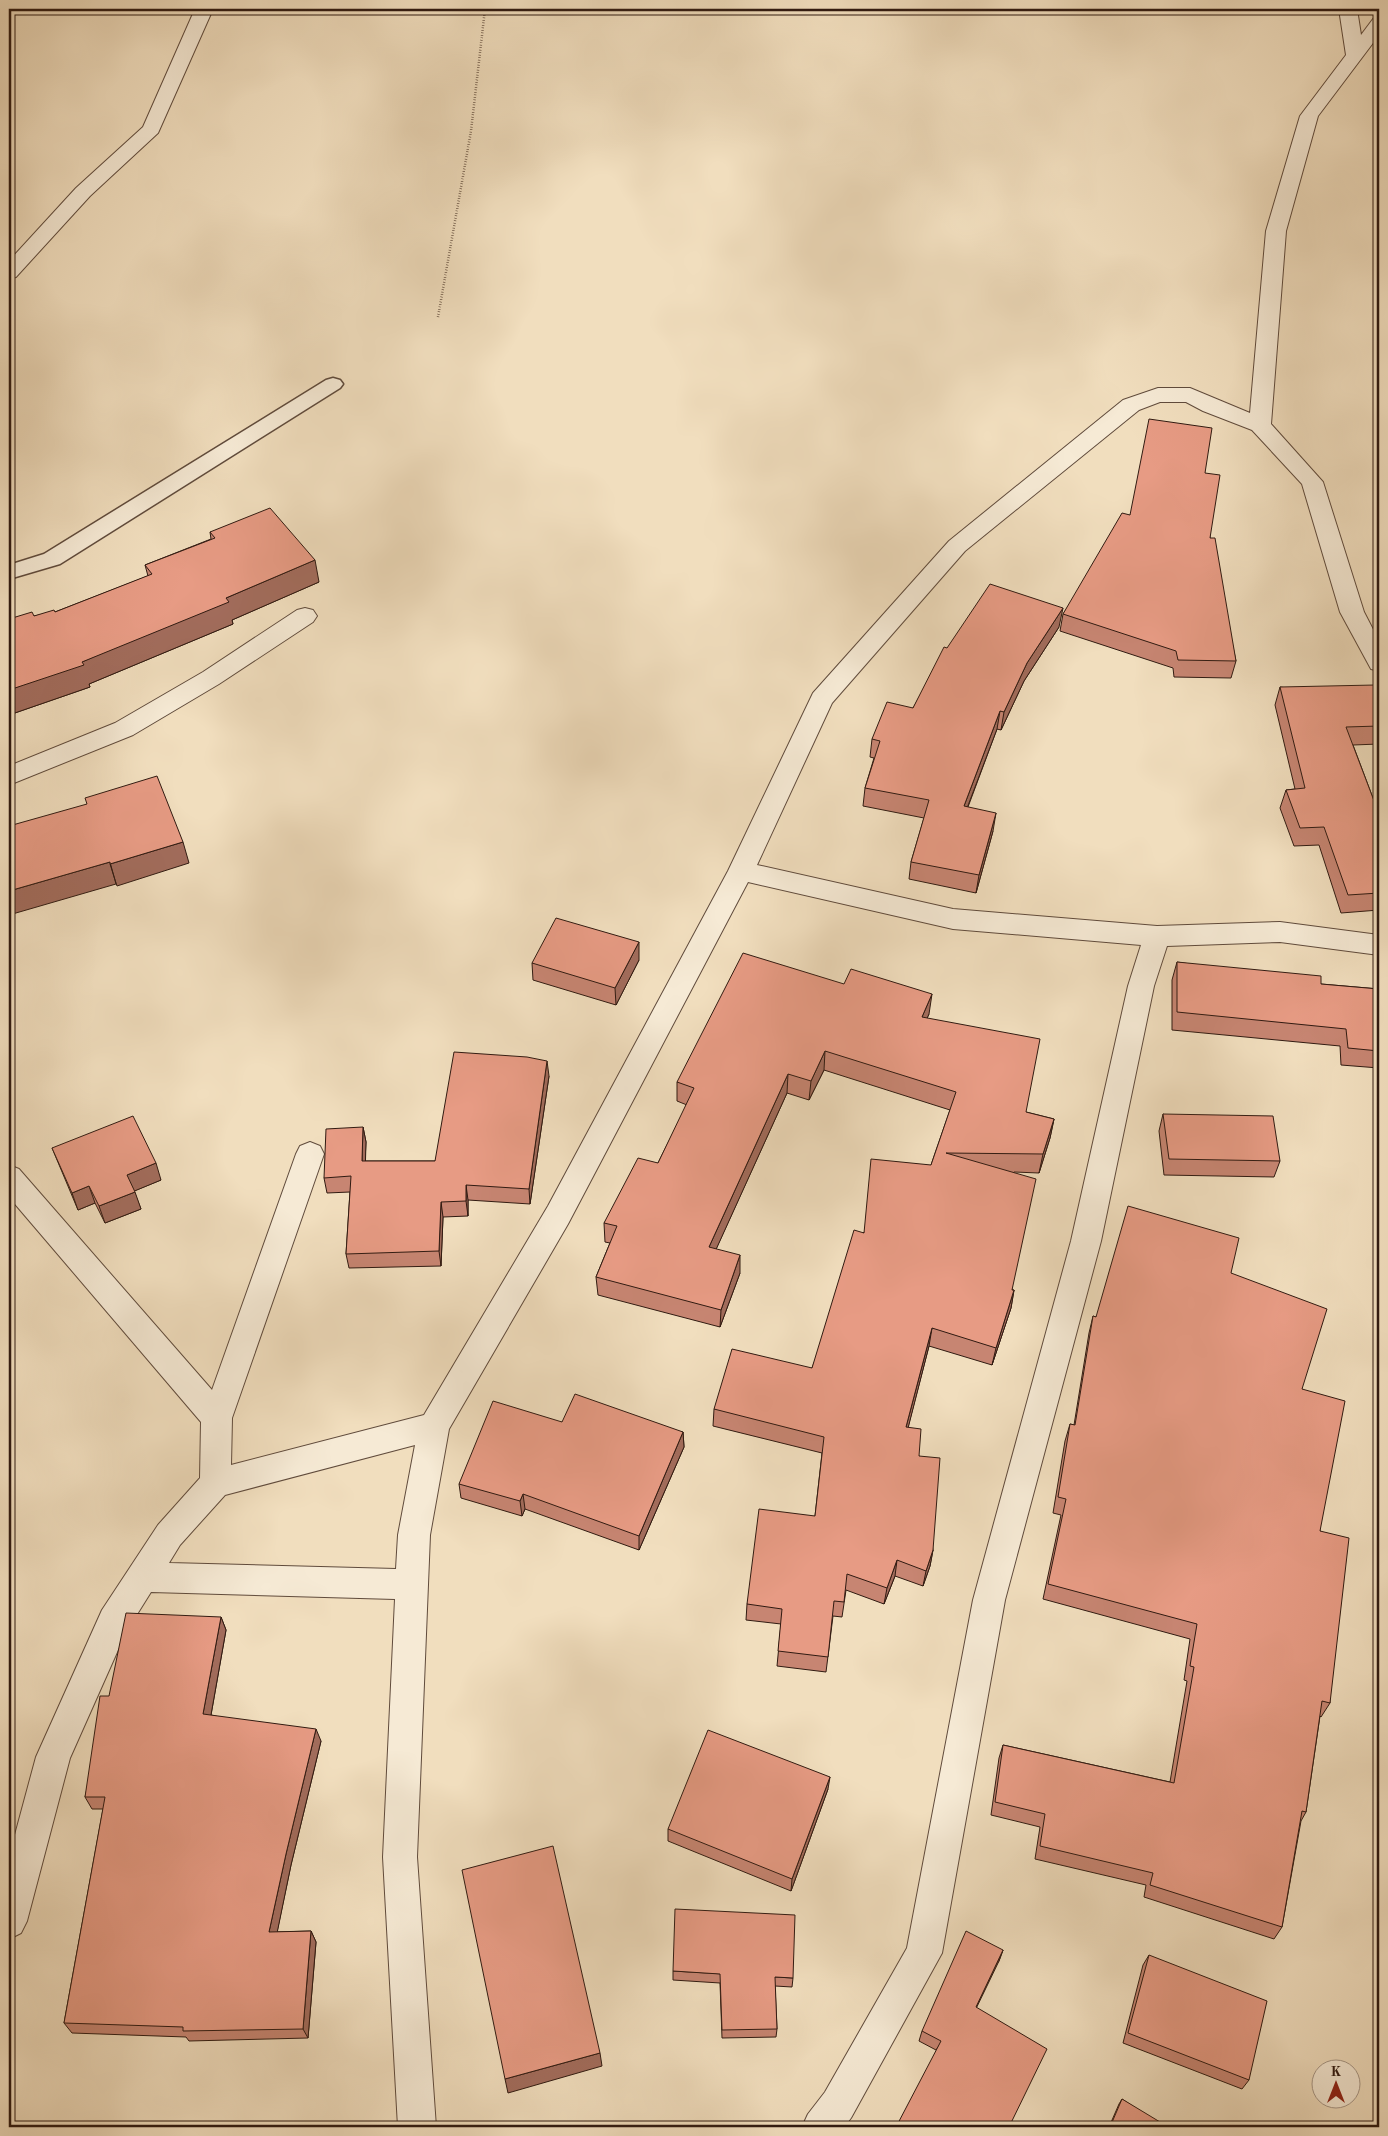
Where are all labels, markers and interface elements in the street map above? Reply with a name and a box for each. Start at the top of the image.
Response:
north arrow [1310,2058,1360,2108]
text: K [1331,2065,1342,2079]

